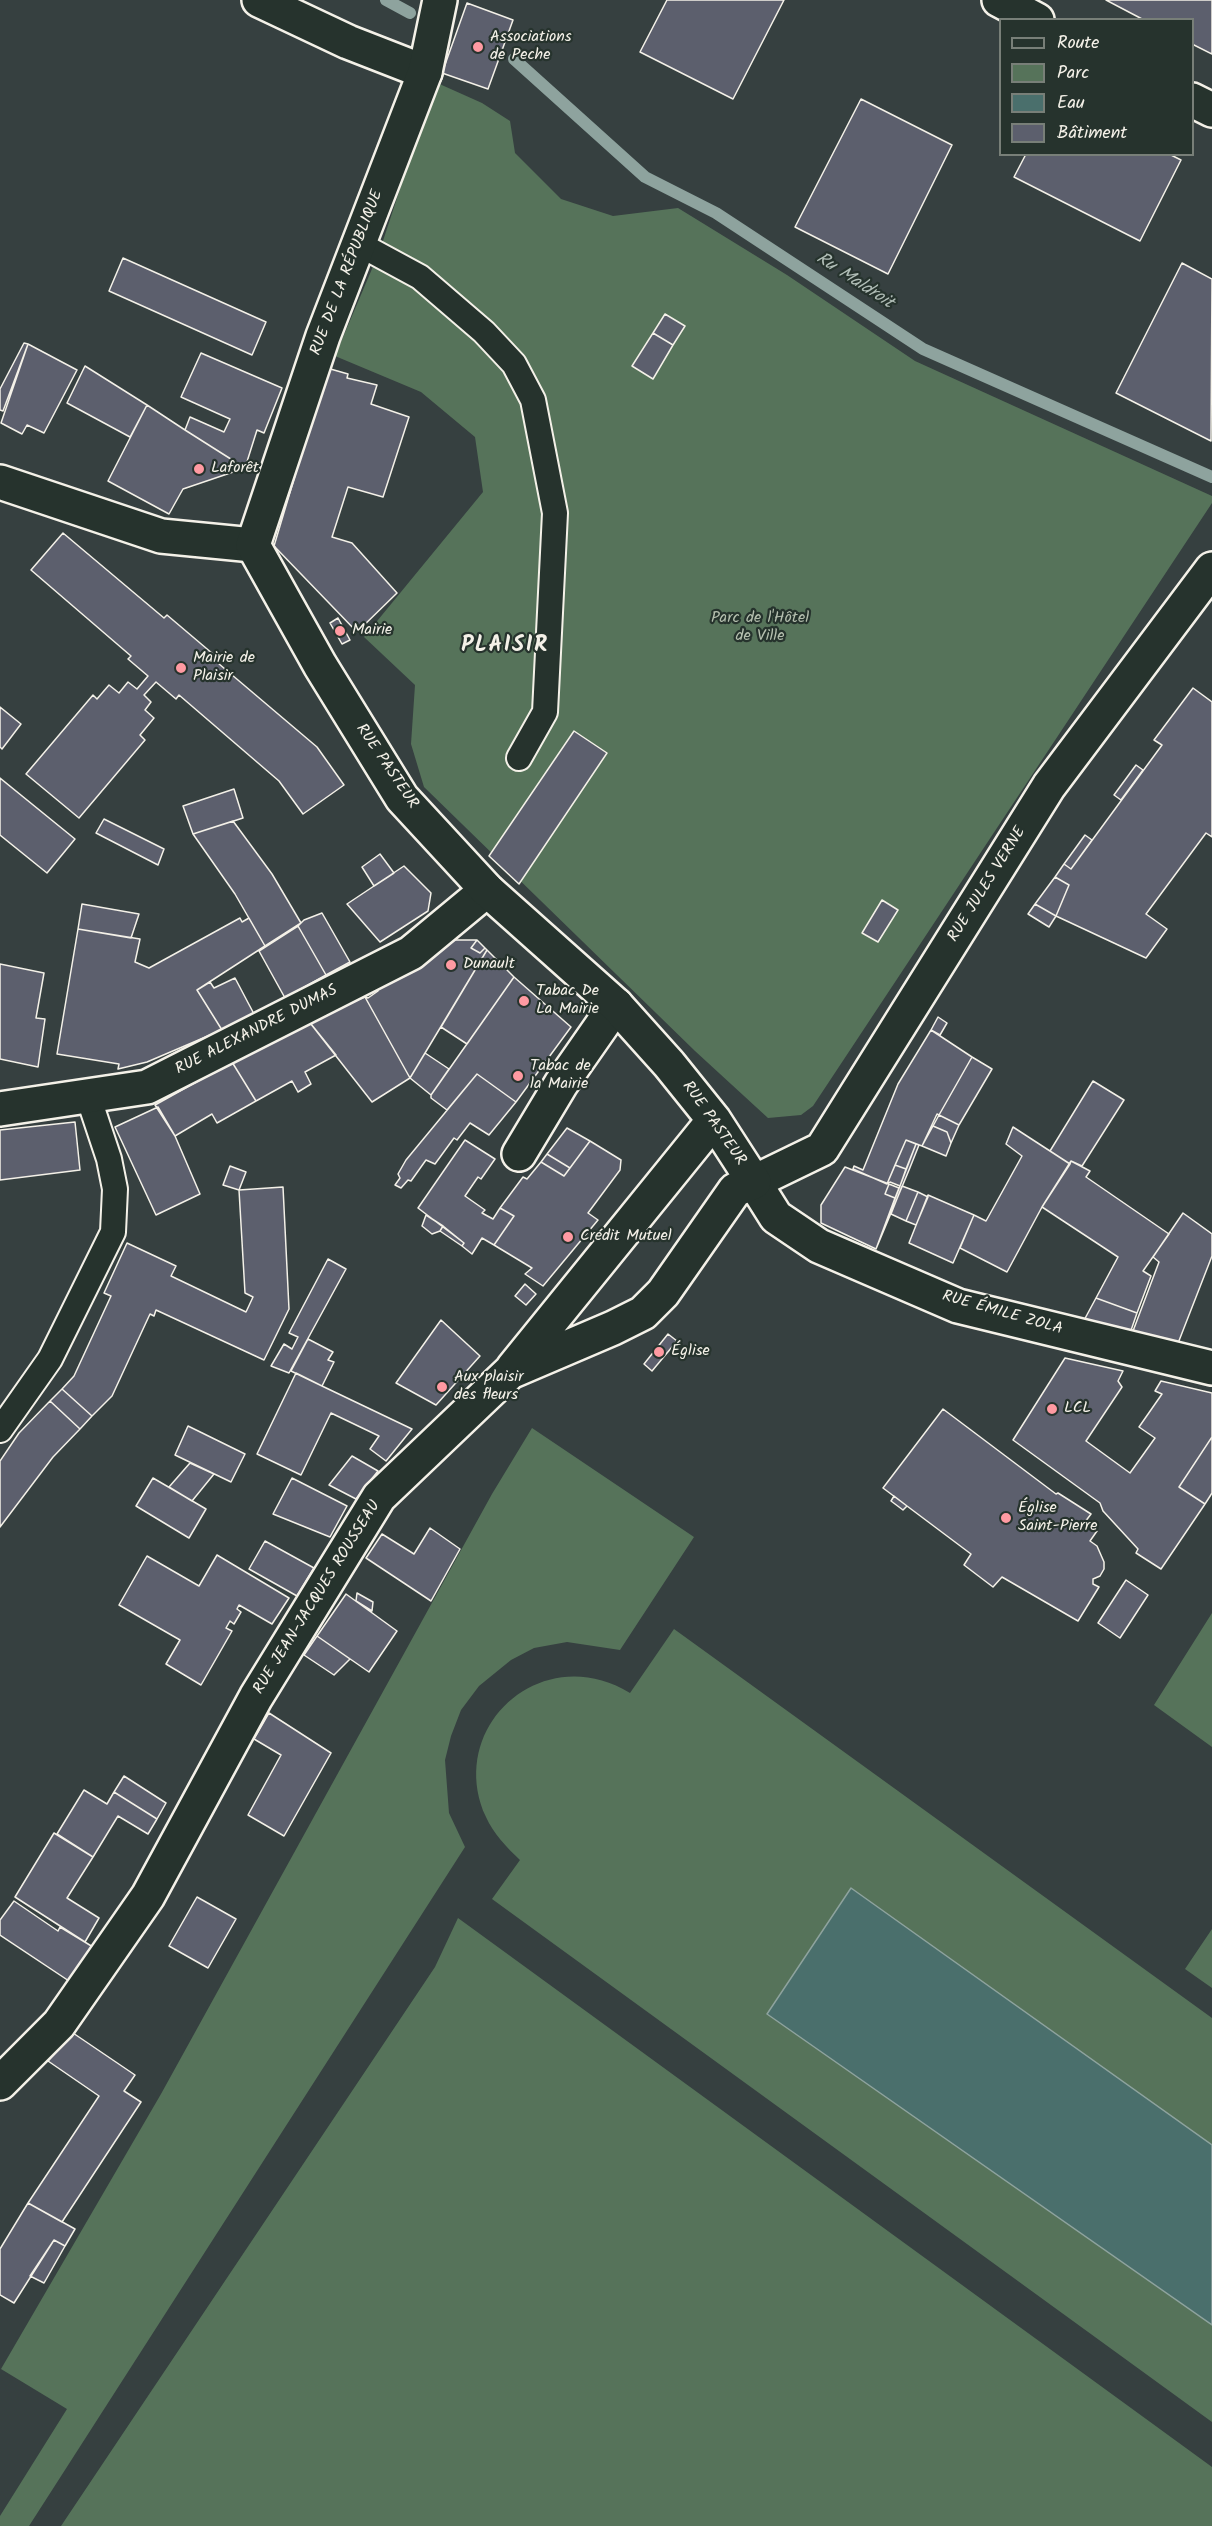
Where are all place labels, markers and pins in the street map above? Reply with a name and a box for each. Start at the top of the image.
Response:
place label: Associations de Peche [490,28,572,66]
marker: Associations de Peche [471,40,485,54]
place label: Laforêt [211,459,259,479]
marker: Laforêt [192,462,206,476]
place label: Mairie [352,621,392,641]
marker: Mairie [333,624,347,638]
place label: Mairie de Plaisir [193,649,255,687]
marker: Mairie de Plaisir [174,661,188,675]
place label: Dunault [463,955,515,975]
marker: Dunault [444,958,458,972]
place label: Tabac De La Mairie [536,982,599,1020]
marker: Tabac De La Mairie [517,994,531,1008]
place label: Tabac de la Mairie [530,1057,591,1095]
marker: Tabac de la Mairie [511,1069,525,1083]
place label: Crédit Mutuel [580,1227,672,1247]
marker: Crédit Mutuel [561,1230,575,1244]
place label: Église [671,1342,710,1362]
marker: Église [652,1345,666,1359]
place label: Aux plaisir des fleurs [454,1368,523,1406]
marker: Aux plaisir des fleurs [435,1380,449,1394]
place label: LCL [1064,1399,1091,1419]
marker: LCL [1045,1402,1059,1416]
place label: Église Saint-Pierre [1018,1499,1097,1537]
marker: Église Saint-Pierre [999,1511,1013,1525]

